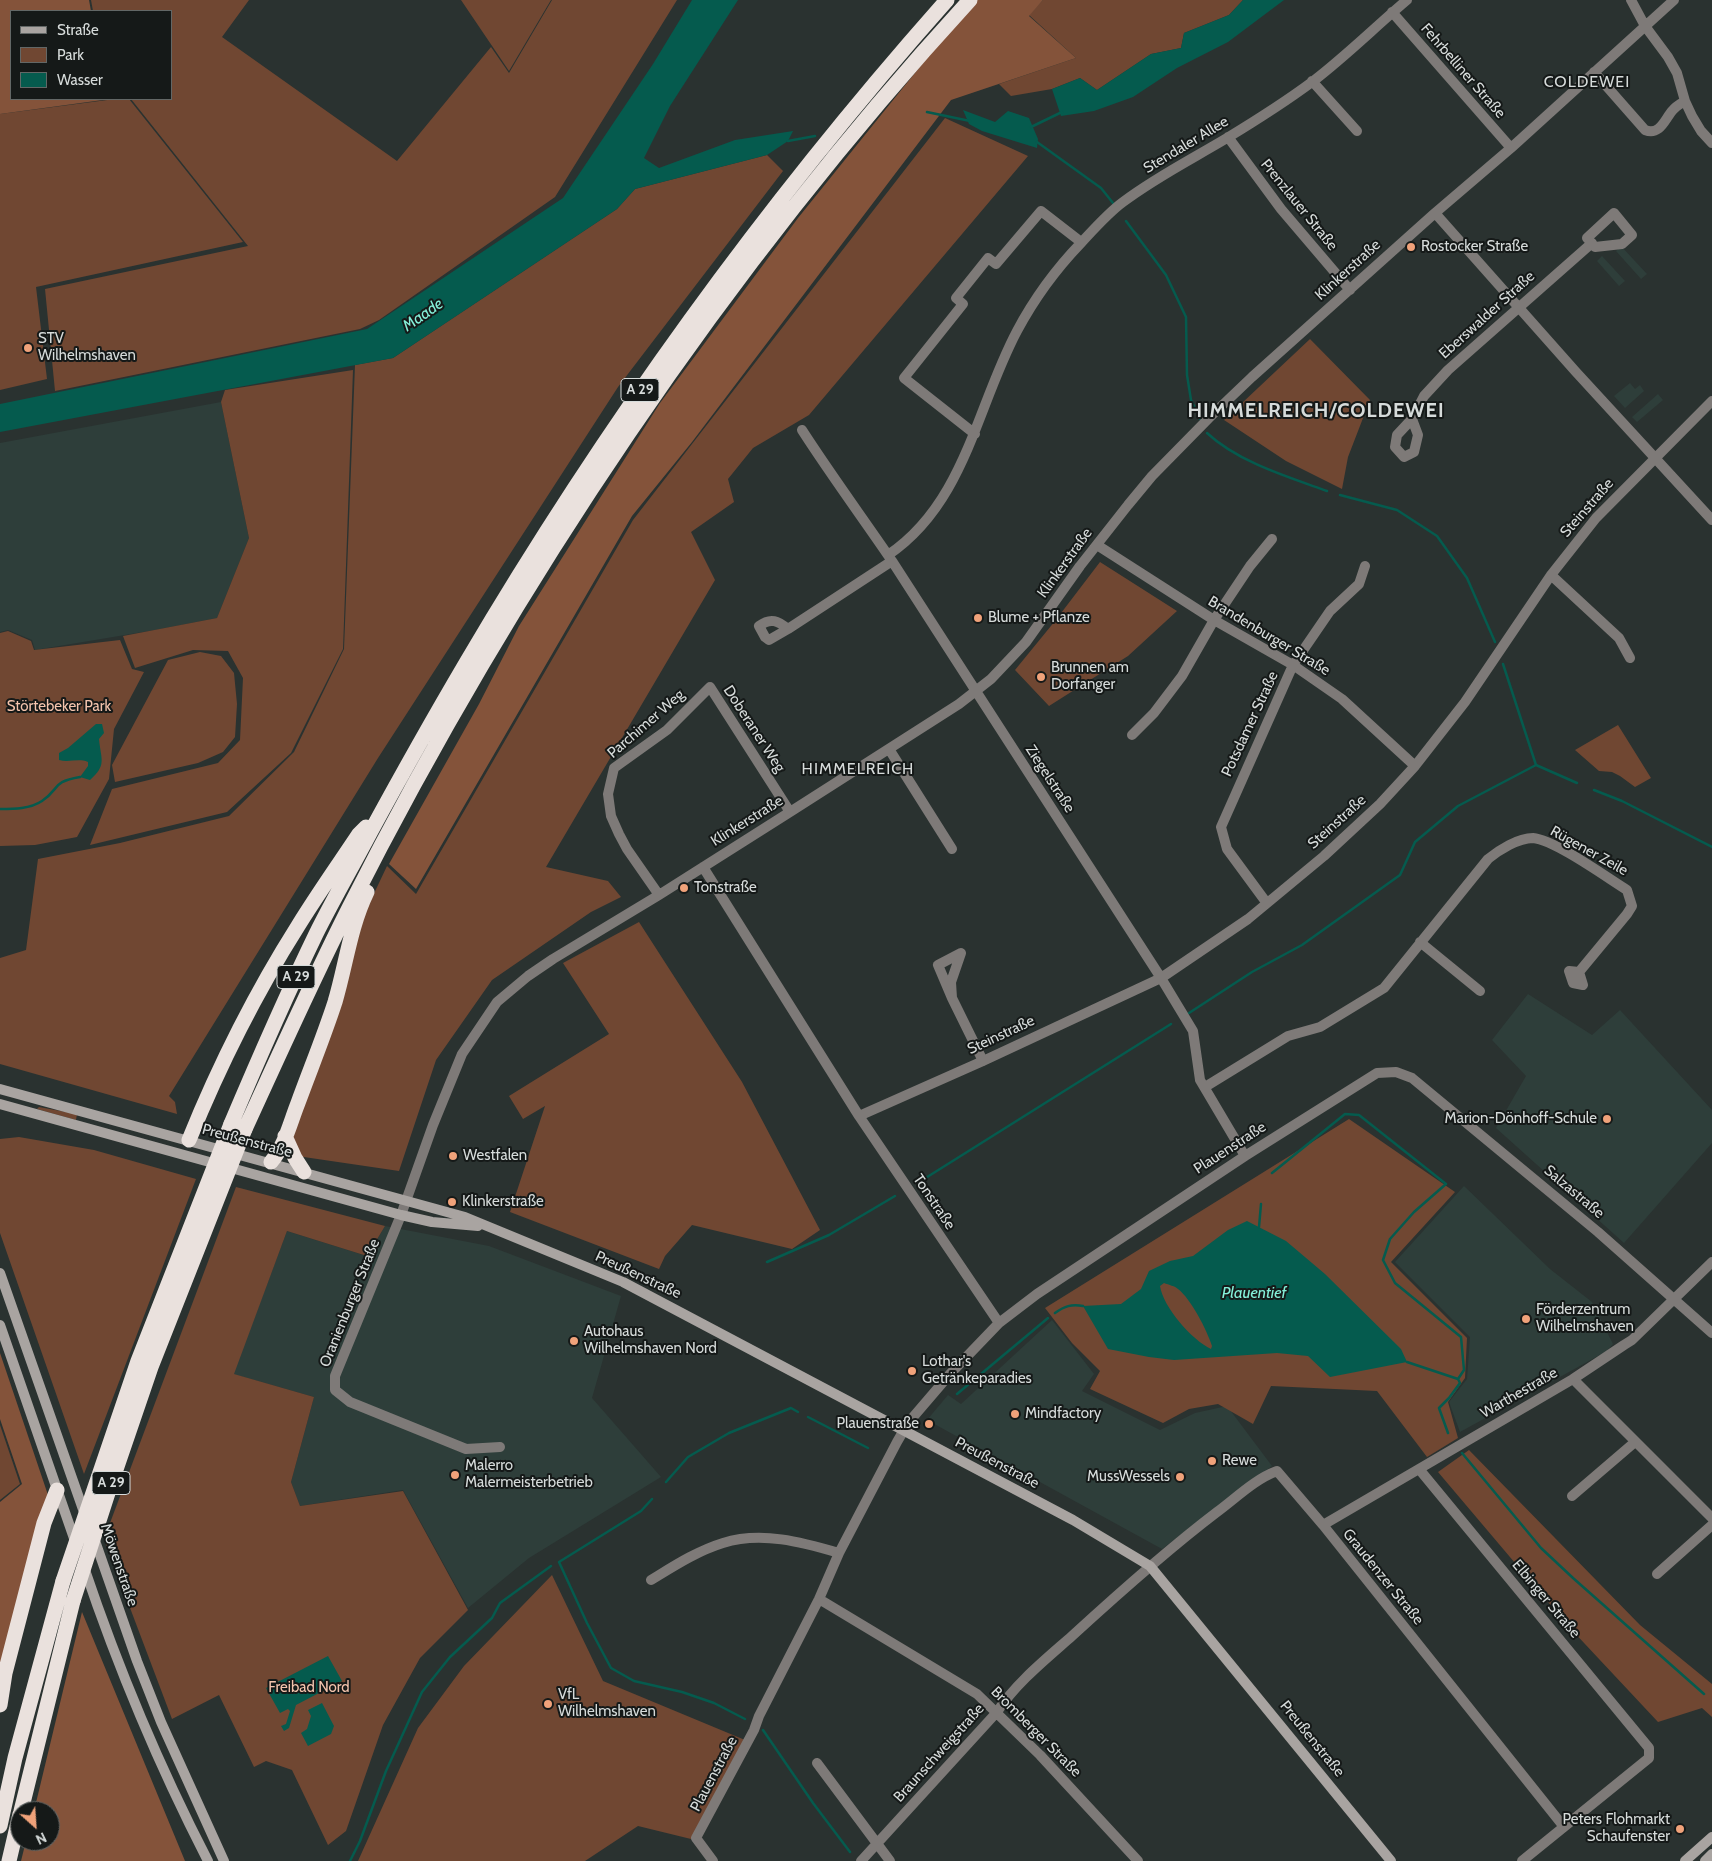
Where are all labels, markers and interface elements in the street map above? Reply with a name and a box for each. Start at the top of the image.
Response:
legend [10,10,172,100]
street label: Fehrbelliner Straße [1417,20,1509,122]
text: Straße [57,21,99,39]
text: Park [57,46,84,64]
text: Wasser [57,71,103,89]
district label: COLDEWEI [1543,72,1631,92]
street label: Stendaler Allee [1140,113,1232,177]
street label: Prenzlauer Straße [1257,156,1341,254]
street label: Klinkerstraße [1312,236,1384,304]
place label: Rostocker Straße [1421,238,1528,256]
marker: Rostocker Straße [1405,241,1417,253]
street label: Eberswalder Straße [1435,267,1539,363]
water label: Maade [399,294,447,336]
place label: STV Wilhelmshaven [38,330,136,365]
marker: STV Wilhelmshaven [22,342,34,354]
road number: A 29 [621,378,659,402]
district label: HIMMELREICH/COLDEWEI [1185,399,1447,423]
street label: Steinstraße [1557,475,1617,541]
street label: Klinkerstraße [1034,525,1096,601]
street label: Brandenburger Straße [1205,592,1333,680]
place label: Blume + Pflanze [988,609,1090,627]
marker: Blume + Pflanze [972,612,984,624]
place label: Brunnen am Dorfanger [1051,659,1129,694]
street label: Potsdamer Straße [1218,669,1282,779]
marker: Brunnen am Dorfanger [1035,671,1047,683]
street label: Doberaner Weg [719,682,789,776]
street label: Parchimer Weg [604,686,688,762]
park label: Störtebeker Park [7,698,111,716]
street label: Ziegelstraße [1021,742,1079,816]
district label: HIMMELREICH [800,759,916,779]
street label: Steinstraße [1304,791,1370,853]
street label: Klinkerstraße [708,792,786,850]
street label: Rügener Zeile [1547,822,1631,880]
place label: Tonstraße [694,879,757,897]
marker: Tonstraße [678,882,690,894]
road number: A 29 [277,966,315,989]
street label: Steinstraße [965,1012,1037,1058]
place label: Marion-Dönhoff-Schule [1445,1110,1597,1128]
marker: Marion-Dönhoff-Schule [1601,1113,1613,1125]
street label: Plauenstraße [1190,1118,1270,1178]
street label: Preußenstraße [200,1120,294,1162]
place label: Westfalen [463,1147,527,1165]
marker: Westfalen [447,1150,459,1162]
street label: Salzastraße [1540,1162,1608,1222]
street label: Tonstraße [909,1171,959,1233]
place label: Klinkerstraße [462,1193,544,1211]
marker: Klinkerstraße [446,1196,458,1208]
street label: Oranienburger Straße [316,1236,384,1370]
street label: Preußenstraße [592,1247,684,1303]
water label: Plauentief [1222,1283,1286,1303]
place label: Förderzentrum Wilhelmshaven [1536,1301,1634,1336]
marker: Förderzentrum Wilhelmshaven [1520,1313,1532,1325]
place label: Autohaus Wilhelmshaven Nord [584,1323,717,1358]
marker: Autohaus Wilhelmshaven Nord [568,1335,580,1347]
place label: Lothar's Getränkeparadies [922,1353,1032,1388]
street label: Warthestraße [1477,1364,1561,1422]
marker: Lothar's Getränkeparadies [906,1365,918,1377]
place label: Mindfactory [1025,1405,1101,1423]
marker: Mindfactory [1009,1408,1021,1420]
place label: Plauenstraße [836,1415,919,1433]
marker: Plauenstraße [923,1418,935,1430]
street label: Preußenstraße [952,1433,1042,1493]
place label: Rewe [1222,1452,1257,1470]
marker: Rewe [1206,1455,1218,1467]
place label: Malerro Malermeisterbetrieb [465,1457,593,1492]
place label: MussWessels [1087,1468,1170,1486]
marker: Malerro Malermeisterbetrieb [449,1469,461,1481]
marker: MussWessels [1174,1471,1186,1483]
road number: A 29 [92,1472,130,1495]
street label: Möwenstraße [96,1521,142,1609]
street label: Graudenzer Straße [1339,1525,1427,1629]
street label: Elbinger Straße [1508,1556,1584,1642]
park label: Freibad Nord [268,1679,350,1697]
street label: Bromberger Straße [987,1683,1085,1781]
place label: VfL Wilhelmshaven [558,1686,656,1721]
street label: Preußenstraße [1276,1697,1348,1781]
marker: VfL Wilhelmshaven [542,1698,554,1710]
street label: Braunschweigstraße [890,1700,988,1806]
street label: Plauenstraße [687,1733,741,1815]
north arrow [10,1801,60,1851]
place label: Peters Flohmarkt Schaufenster [1562,1811,1670,1846]
marker: Peters Flohmarkt Schaufenster [1674,1823,1686,1835]
text: N [33,1828,50,1849]

